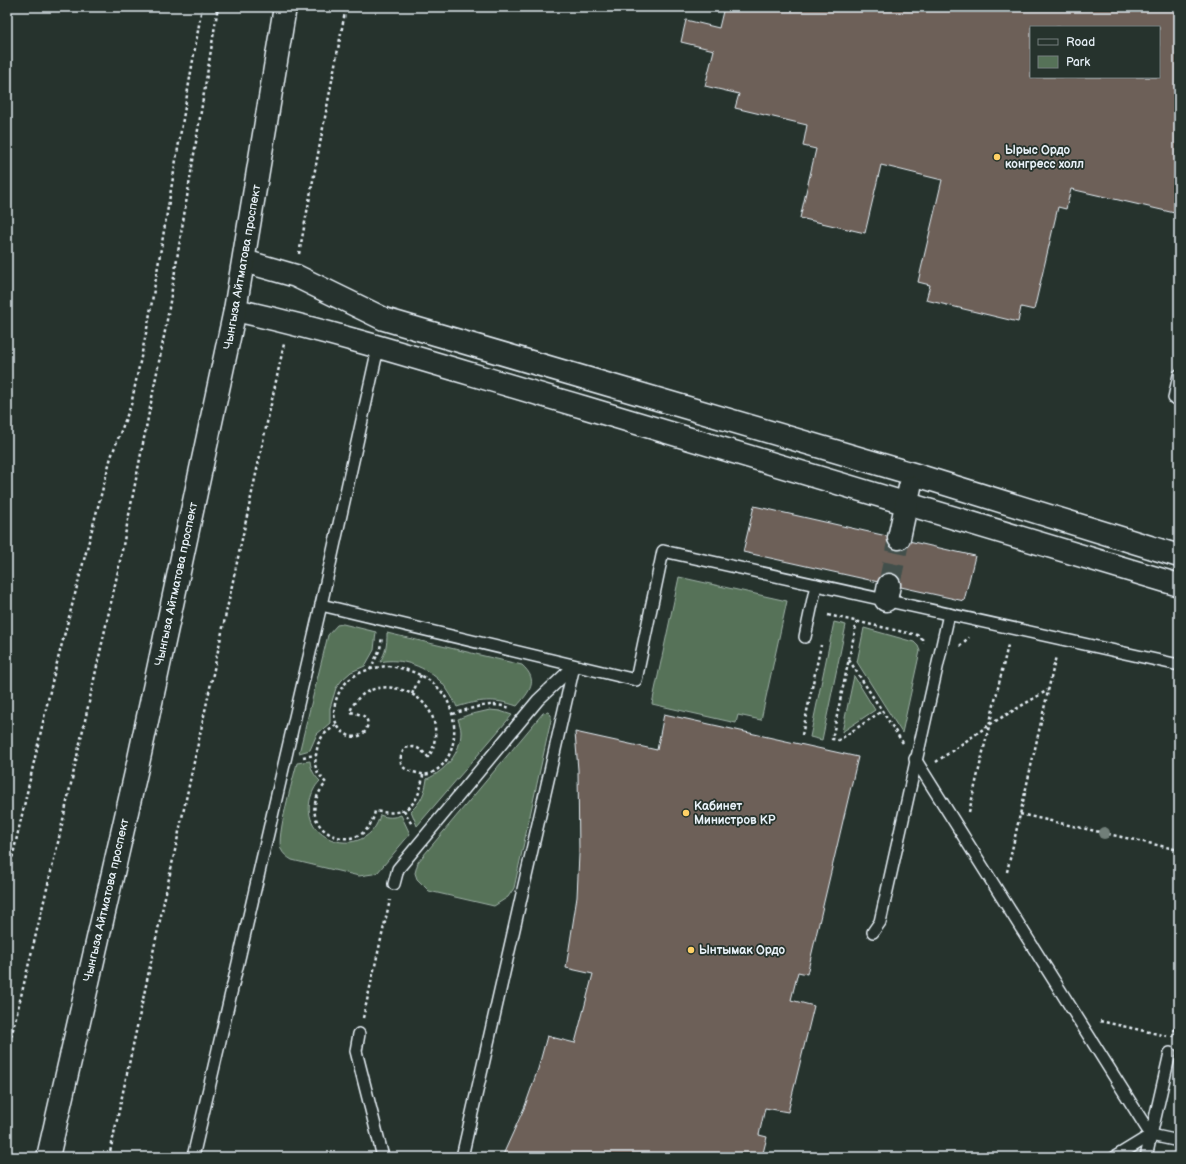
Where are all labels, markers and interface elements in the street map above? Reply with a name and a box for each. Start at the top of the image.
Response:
legend [1030,26,1160,78]
text: Road [1066,35,1095,50]
text: Park [1066,55,1090,70]
place label: Ырыс Ордо конгресс холл [1005,143,1084,172]
marker: Ырыс Ордо конгресс холл [992,152,1002,162]
street label: Чынгыза Айтматова проспект [221,183,264,351]
street label: Чынгыза Айтматова проспект [152,500,201,667]
place label: Кабинет Министров КР [694,799,776,828]
marker: Кабинет Министров КР [681,808,691,818]
street label: Чынгыза Айтматова проспект [80,817,133,983]
place label: Ынтымак Ордо [699,943,785,958]
marker: Ынтымак Ордо [686,945,696,955]

